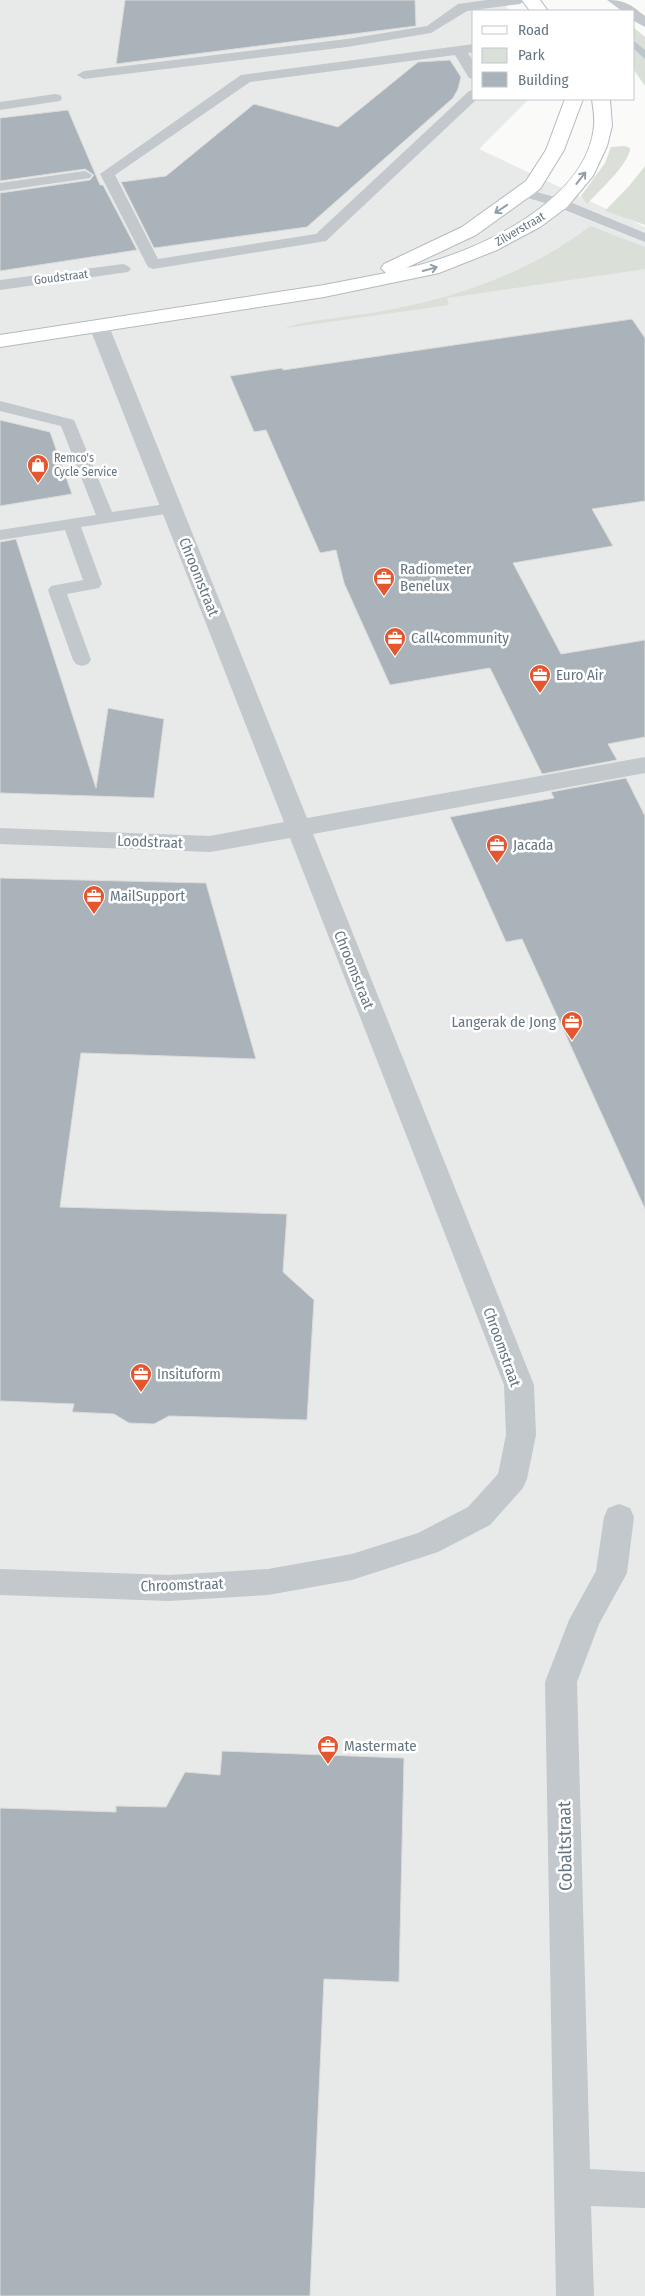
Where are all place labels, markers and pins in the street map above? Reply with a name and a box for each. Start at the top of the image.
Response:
place label: Remco's Cycle Service [54,451,117,479]
shop icon: Remco's Cycle Service [26,453,50,484]
place label: Radiometer Benelux [400,560,472,595]
office icon: Radiometer Benelux [372,566,396,597]
office icon: Call4community [383,626,407,657]
place label: Call4community [411,629,509,647]
office icon: Euro Air [528,663,552,694]
place label: Euro Air [556,666,605,684]
office icon: Jacada [485,833,509,864]
place label: Jacada [513,836,553,854]
office icon: MailSupport [82,884,106,915]
place label: MailSupport [110,887,185,905]
office icon: Langerak de Jong [560,1010,584,1041]
place label: Langerak de Jong [451,1013,556,1031]
office icon: Insituform [129,1362,153,1393]
place label: Insituform [157,1365,221,1383]
office icon: Mastermate [316,1734,340,1765]
place label: Mastermate [344,1737,417,1755]

